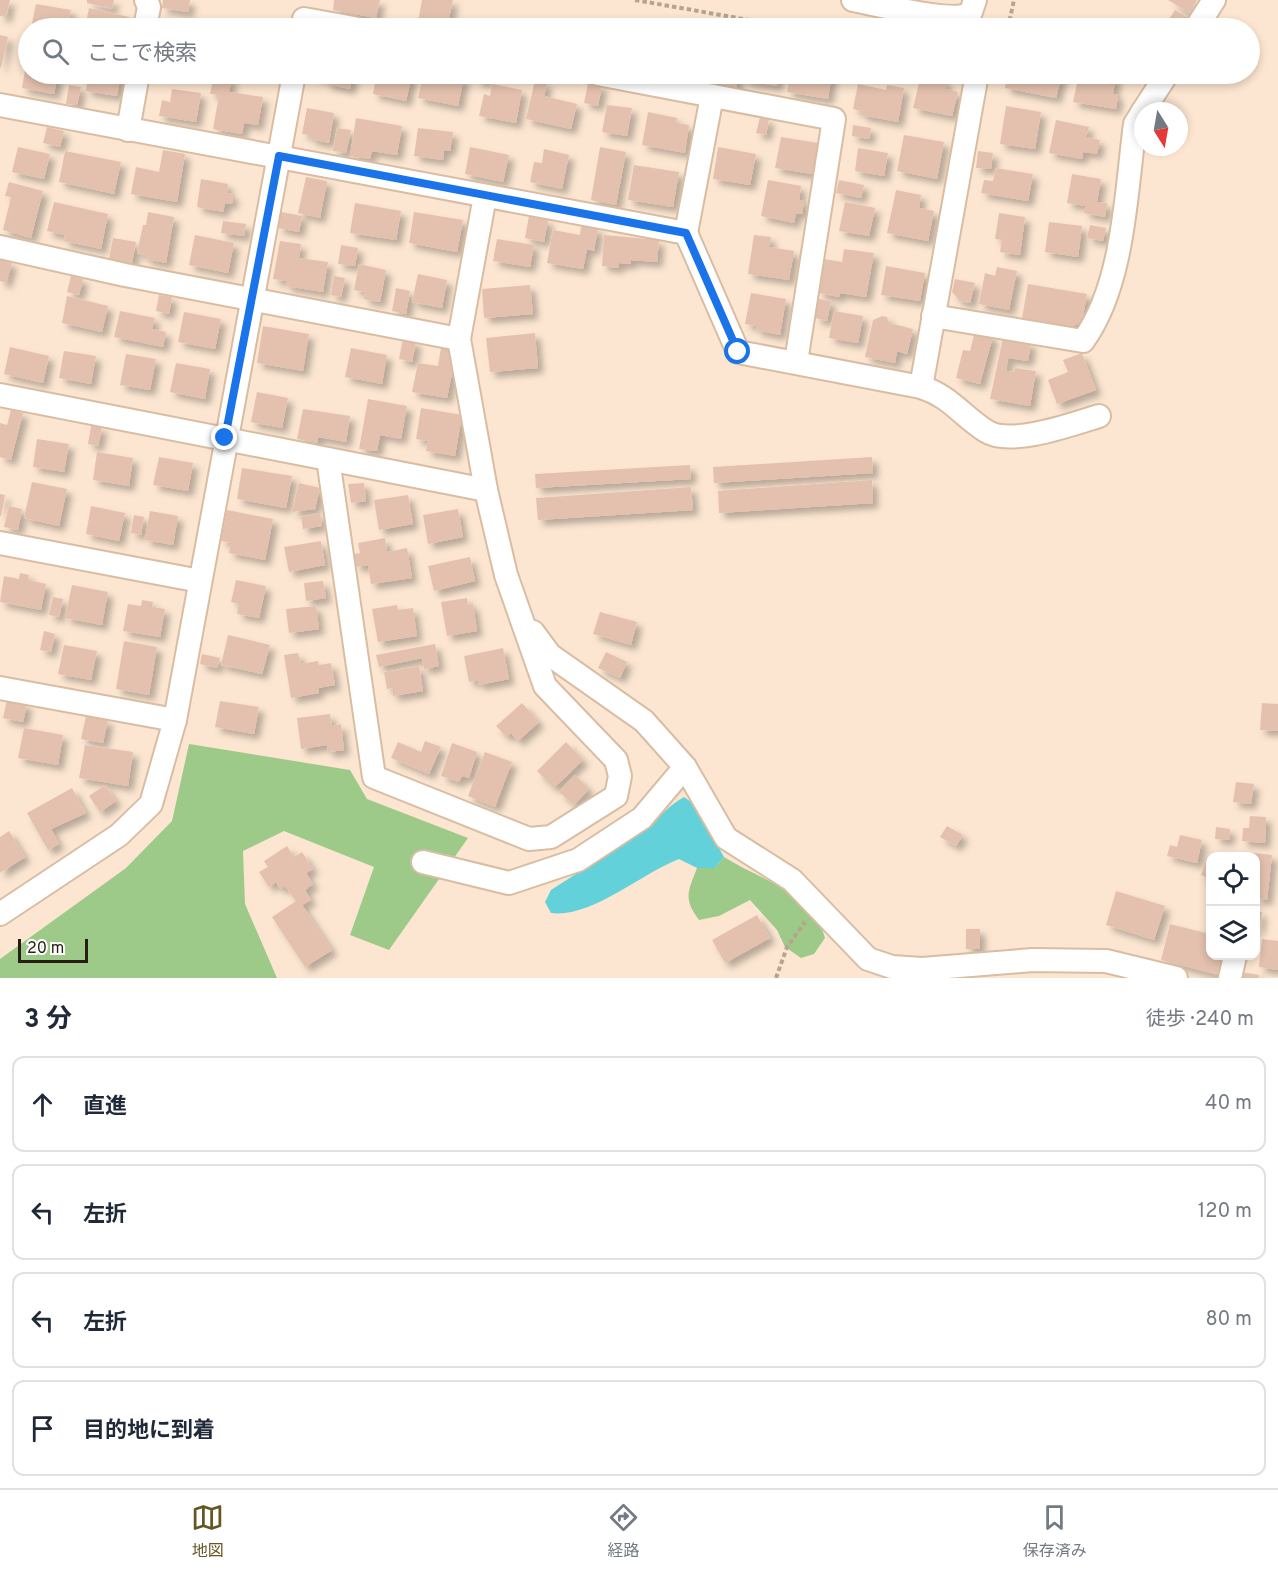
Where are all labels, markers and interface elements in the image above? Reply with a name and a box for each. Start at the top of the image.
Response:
search box [18,18,1260,84]
icon: search [39,35,72,68]
text: ここで検索 [87,41,197,68]
north arrow [1134,102,1188,156]
route start [724,338,750,364]
route end [211,424,237,450]
map controls [1206,852,1260,960]
button: locate [1206,852,1260,906]
button: layers [1206,906,1260,960]
scale bar [18,936,88,964]
text: 20 m [27,939,64,959]
text: 3 分 [24,1004,72,1037]
text: 徒歩 · 240 m [1146,1007,1254,1033]
icon: ahead [26,1088,59,1121]
text: 40 m [1205,1091,1252,1117]
text: 直進 [83,1094,127,1121]
icon: left [26,1196,59,1229]
text: 120 m [1198,1199,1252,1225]
text: 左折 [83,1202,127,1229]
icon: left [26,1304,59,1337]
text: 80 m [1206,1307,1252,1333]
text: 左折 [83,1310,127,1337]
icon: arrive [26,1412,59,1445]
text: 目的地に到着 [83,1418,215,1445]
tab: 地図 [191,1501,224,1562]
tab: 経路 [607,1501,640,1562]
tab: 保存済み [1023,1501,1087,1562]

